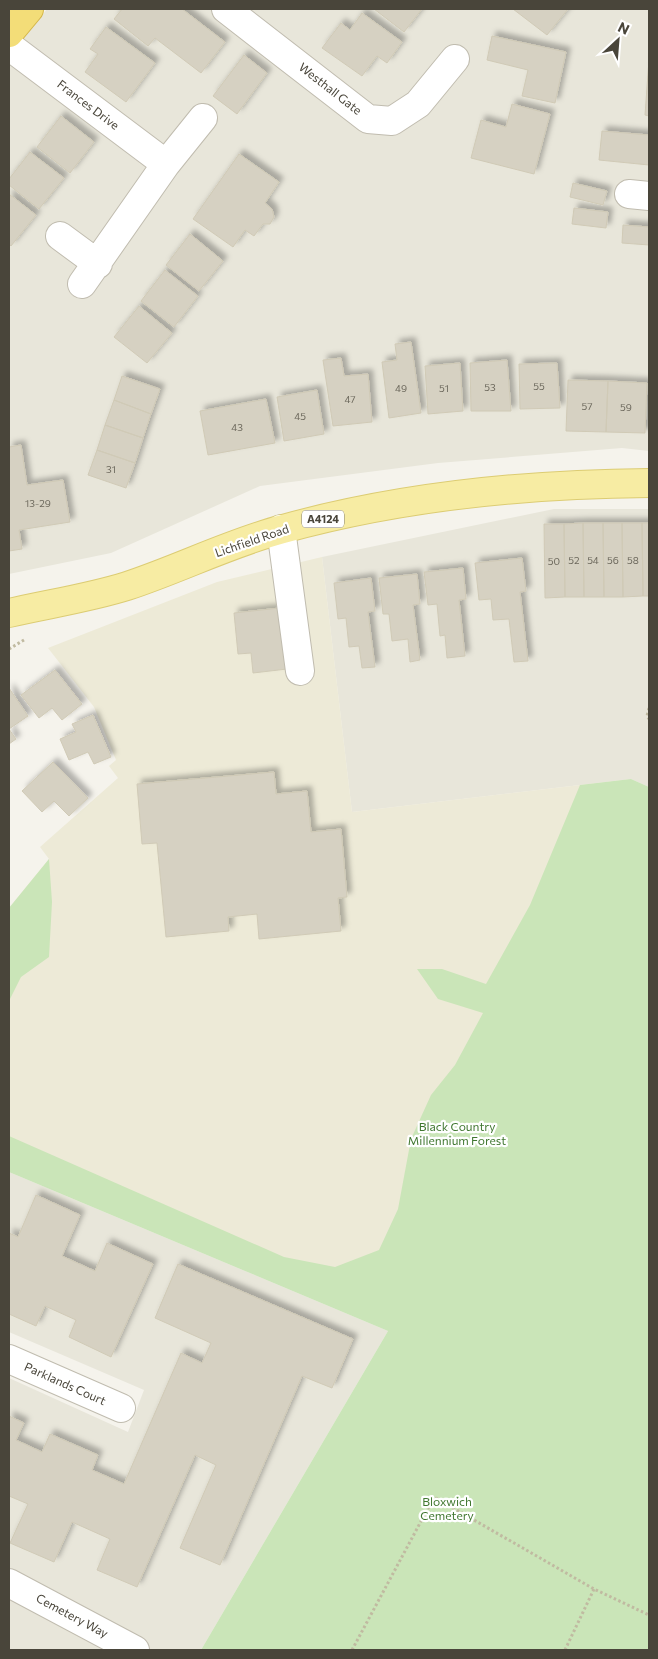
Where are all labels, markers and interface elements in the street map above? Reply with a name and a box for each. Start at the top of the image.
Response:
north arrow [593,15,643,65]
text: N [615,18,632,38]
street label: Westhall Gate [296,59,365,117]
street label: Frances Drive [55,76,122,132]
house number: 55 [533,380,545,392]
house number: 53 [484,381,496,393]
house number: 49 [395,382,407,394]
house number: 51 [439,382,449,394]
house number: 47 [344,393,356,405]
house number: 57 [581,400,593,412]
house number: 59 [620,401,632,413]
house number: 45 [294,410,306,422]
house number: 43 [231,421,243,433]
house number: 31 [106,463,116,475]
house number: 13-29 [25,497,51,509]
road number: A4124 [302,510,344,528]
street label: Lichfield Road [213,521,291,559]
house number: 52 [568,554,580,566]
house number: 54 [587,554,599,566]
house number: 56 [607,554,619,566]
house number: 58 [627,554,639,566]
house number: 50 [548,555,560,567]
park label: Black Country Millennium Forest [408,1119,506,1147]
street label: Parklands Court [22,1359,108,1407]
park label: Bloxwich Cemetery [420,1494,474,1522]
street label: Cemetery Way [34,1590,111,1640]

